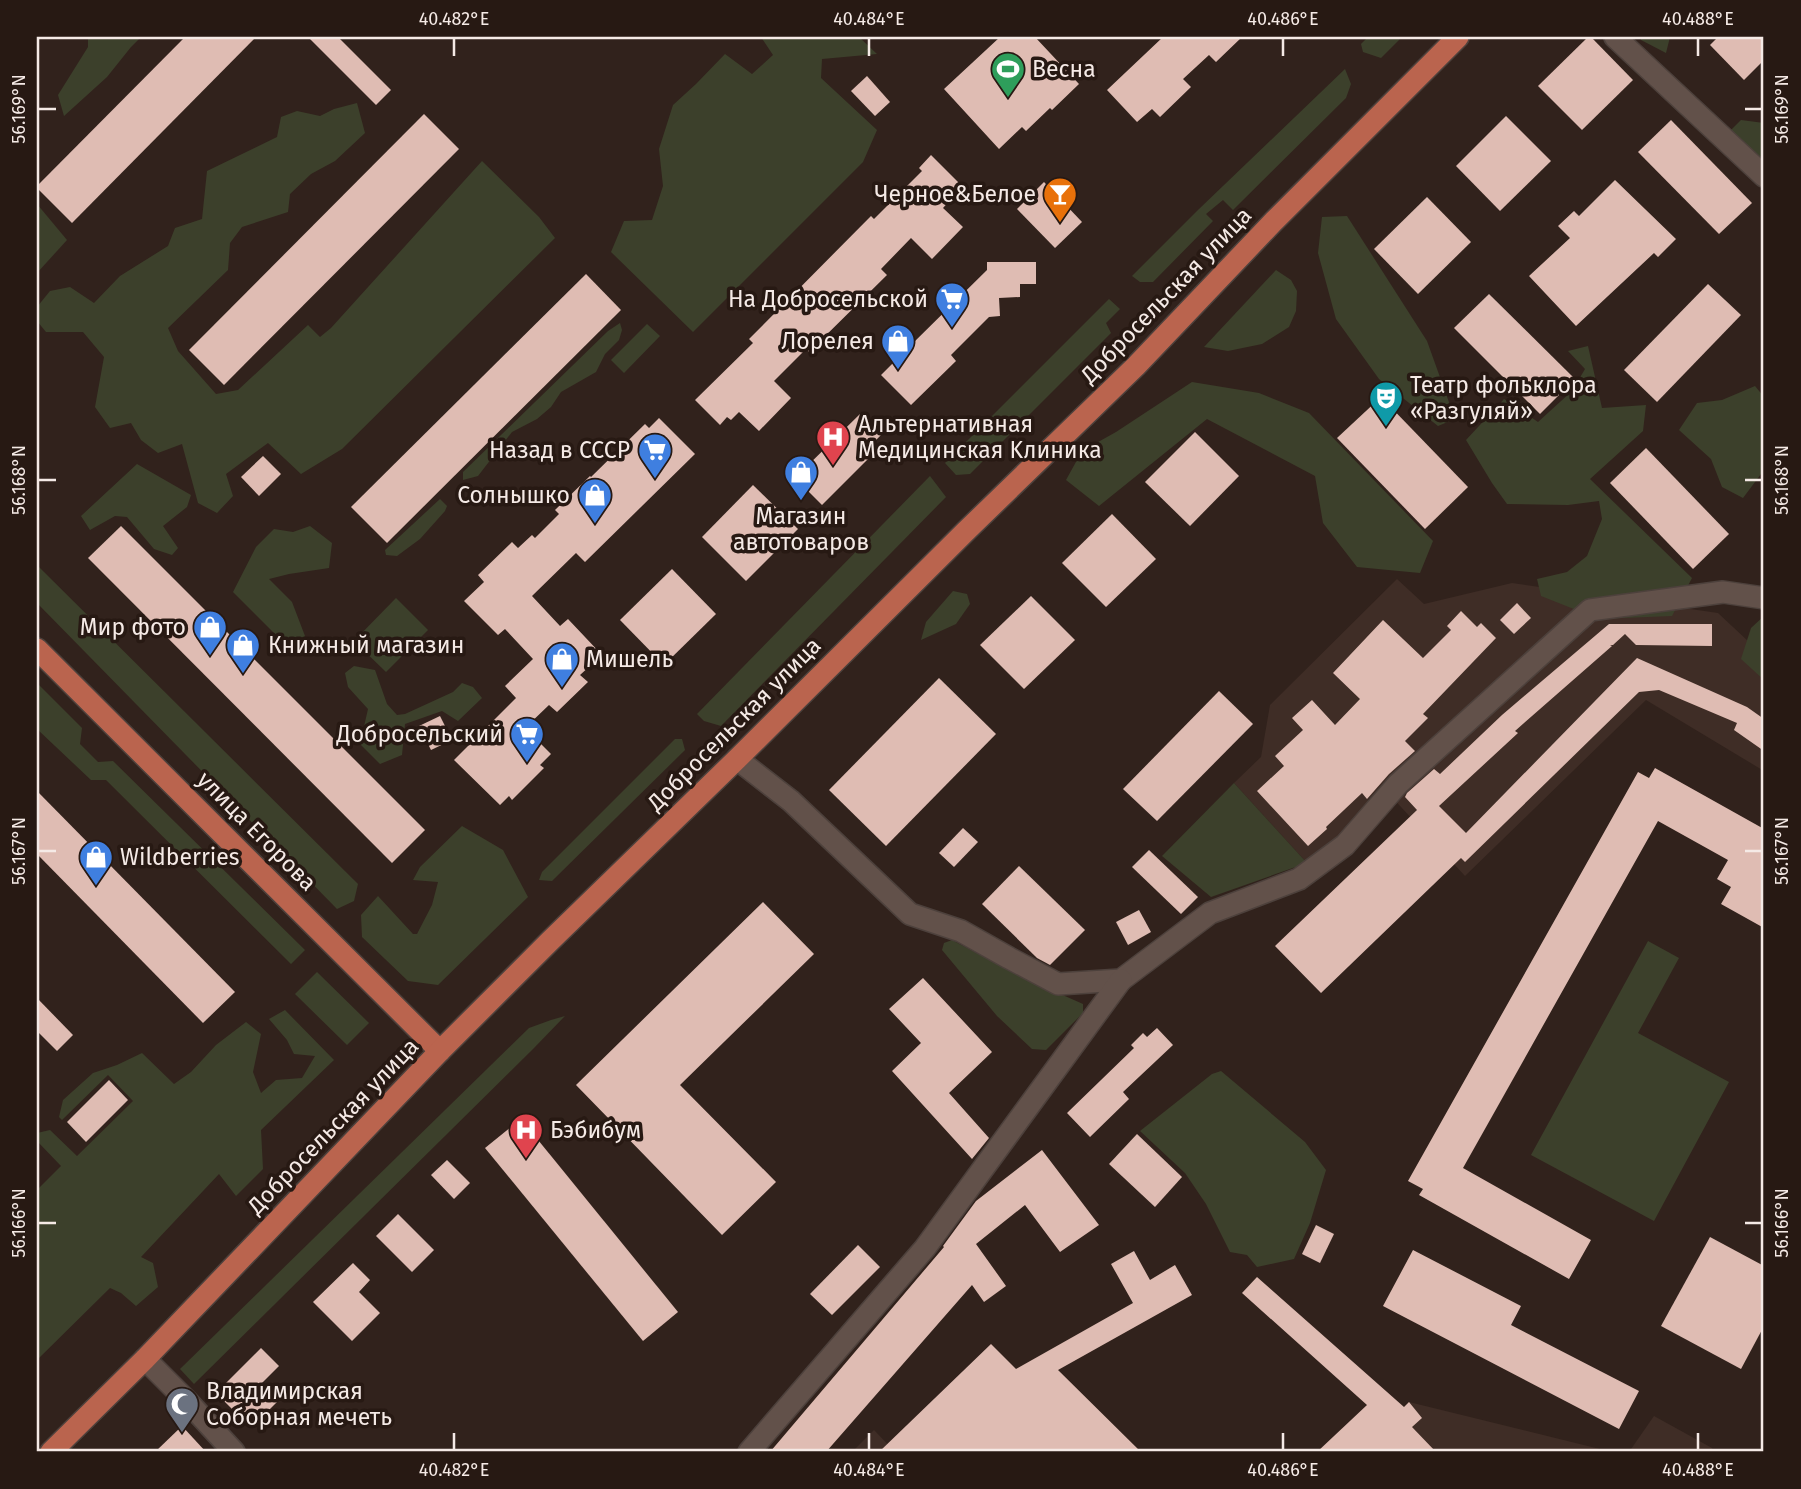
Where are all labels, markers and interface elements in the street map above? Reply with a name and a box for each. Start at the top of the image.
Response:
text: 40.482°E [419,8,489,30]
text: 40.484°E [833,8,905,30]
text: 40.486°E [1247,8,1319,30]
text: 40.488°E [1662,8,1734,30]
sports icon: Весна [989,50,1027,99]
place label: Весна [1032,55,1096,83]
text: 56.169°N [8,74,30,144]
text: 56.169°N [1771,74,1793,144]
bar icon: Черное&Белое [1041,175,1079,224]
place label: Черное&Белое [875,180,1036,208]
street label: Добросельская улица [1074,201,1257,390]
supermarket icon: На Добросельской [933,280,971,329]
place label: На Добросельской [728,285,928,313]
shop icon: Лорелея [879,322,917,371]
place label: Лорелея [781,327,874,355]
place label: Театр фольклора «Разгуляй» [1410,371,1597,425]
theatre icon: Театр фольклора «Разгуляй» [1367,379,1405,428]
place label: Альтернативная Mедицинская Kлиника [858,410,1102,464]
hospital icon: Альтернативная Mедицинская Kлиника [814,418,852,467]
supermarket icon: Назад в СССР [636,431,674,480]
place label: Назад в СССР [489,436,630,464]
text: 56.168°N [8,445,30,515]
text: 56.168°N [1771,445,1793,515]
shop icon: Магазин автотоваров [782,453,820,502]
shop icon: Солнышко [576,476,614,525]
place label: Солнышко [457,481,570,509]
place label: Магазин автотоваров [733,502,869,556]
shop icon: Мир фото [191,608,229,657]
place label: Мир фото [80,613,186,641]
shop icon: Книжный магазин [224,626,262,675]
place label: Книжный магазин [268,631,464,659]
street label: Добросельская улица [641,631,827,817]
shop icon: Мишель [543,640,581,689]
place label: Мишель [586,645,674,673]
supermarket icon: Добросельский [508,715,546,764]
place label: Добросельский [336,720,503,748]
street label: улица Егорова [191,765,323,897]
text: 56.167°N [8,817,30,885]
text: 56.167°N [1771,817,1793,885]
shop icon: Wildberries [77,838,115,887]
place label: Wildberries [120,843,240,871]
street label: Добросельская улица [241,1032,424,1221]
hospital icon: Бэбибум [507,1111,545,1160]
place label: Бэбибум [550,1116,641,1144]
text: 56.166°N [8,1188,30,1258]
text: 56.166°N [1771,1188,1793,1258]
place label: Владимирская Соборная мечеть [206,1377,392,1431]
mosque icon: Владимирская Соборная мечеть [163,1385,201,1434]
text: 40.482°E [419,1459,489,1481]
text: 40.484°E [833,1459,905,1481]
text: 40.486°E [1247,1459,1319,1481]
text: 40.488°E [1662,1459,1734,1481]

